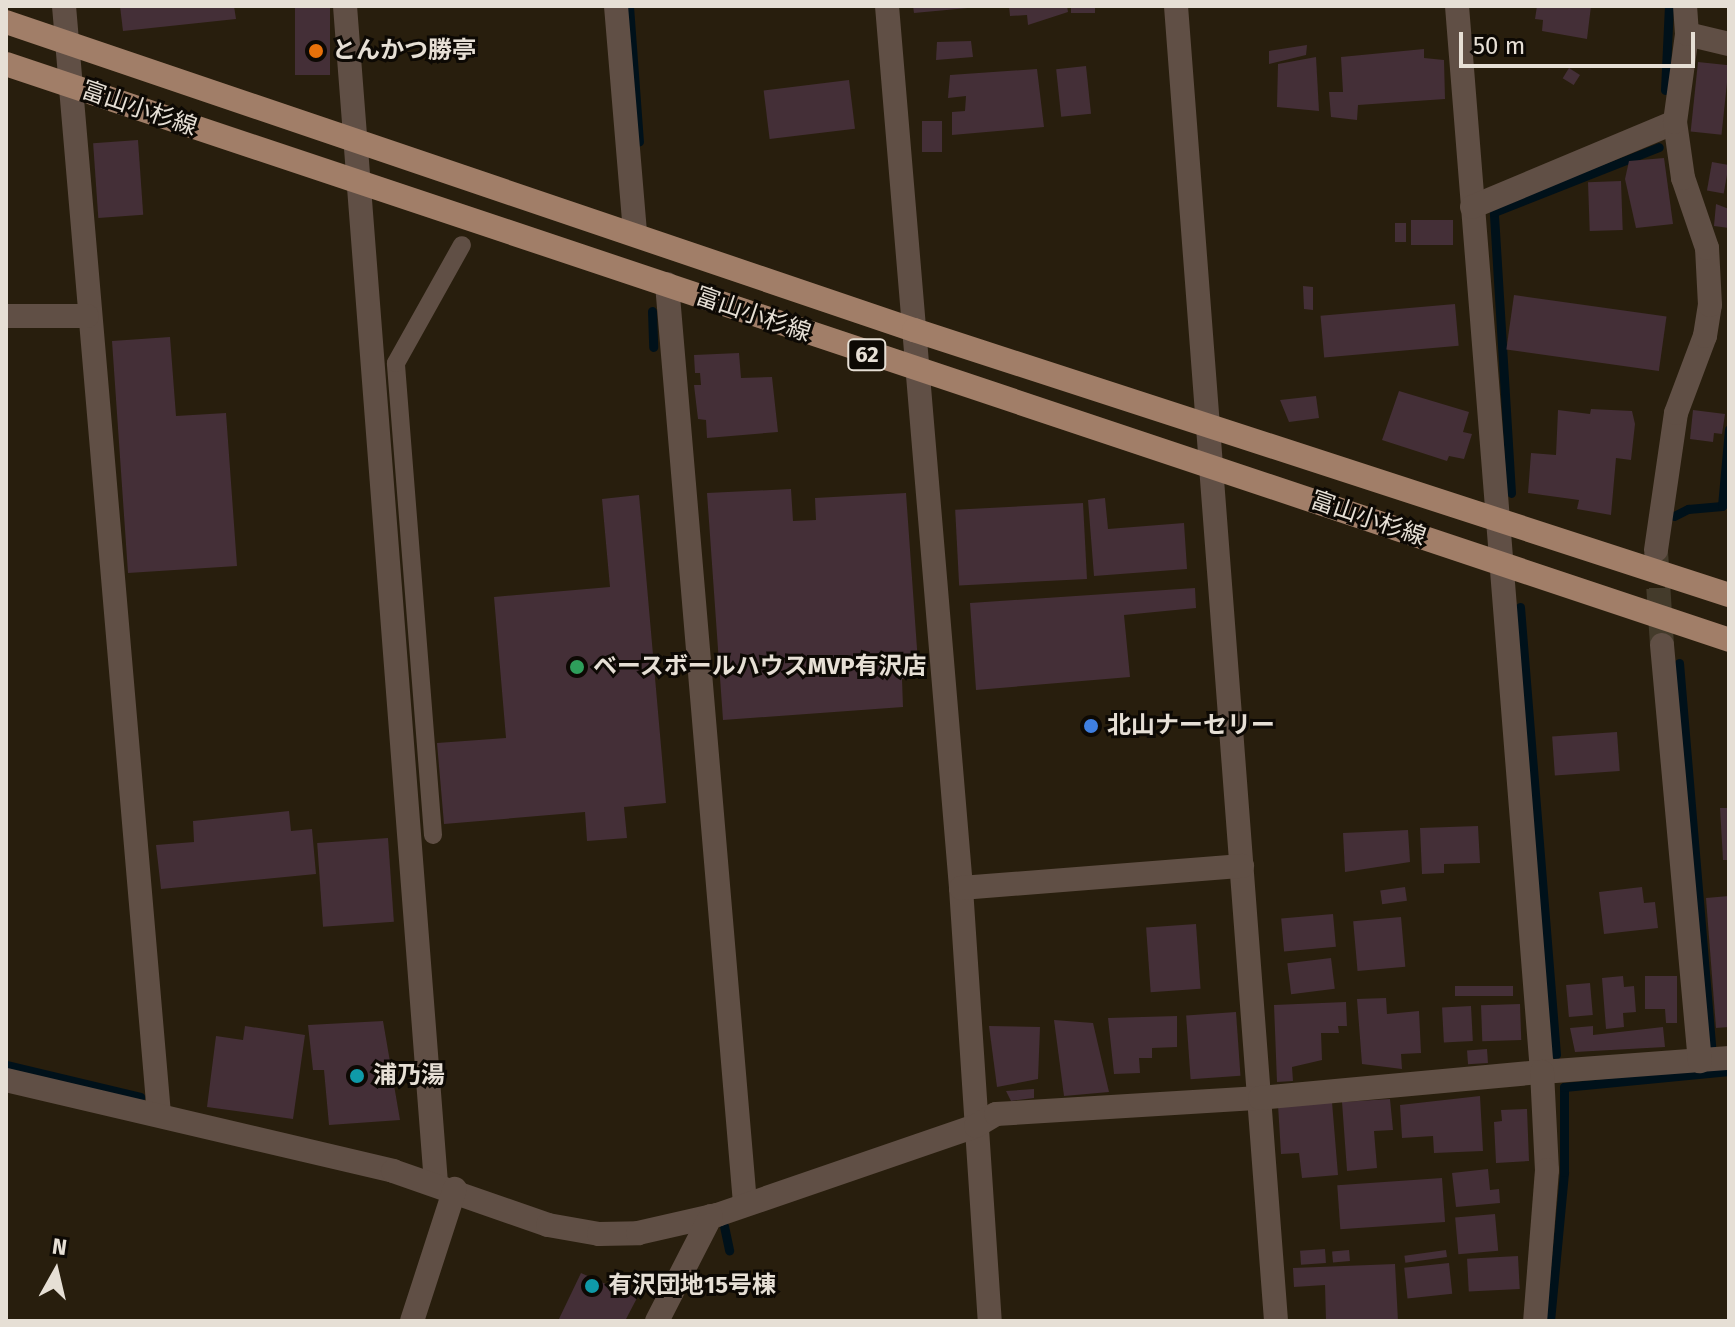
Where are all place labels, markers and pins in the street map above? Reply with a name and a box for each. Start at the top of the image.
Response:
place label: とんかつ勝亭 [332,37,476,65]
marker: とんかつ勝亭 [307,42,325,60]
place label: ベースボールハウスMVP有沢店 [593,653,928,681]
marker: ベースボールハウスMVP有沢店 [568,658,586,676]
place label: 北山ナーセリー [1107,712,1275,740]
marker: 北山ナーセリー [1082,717,1100,735]
place label: 浦乃湯 [373,1062,445,1090]
marker: 浦乃湯 [348,1067,366,1085]
place label: 有沢団地15号棟 [608,1272,776,1300]
marker: 有沢団地15号棟 [583,1277,601,1295]

